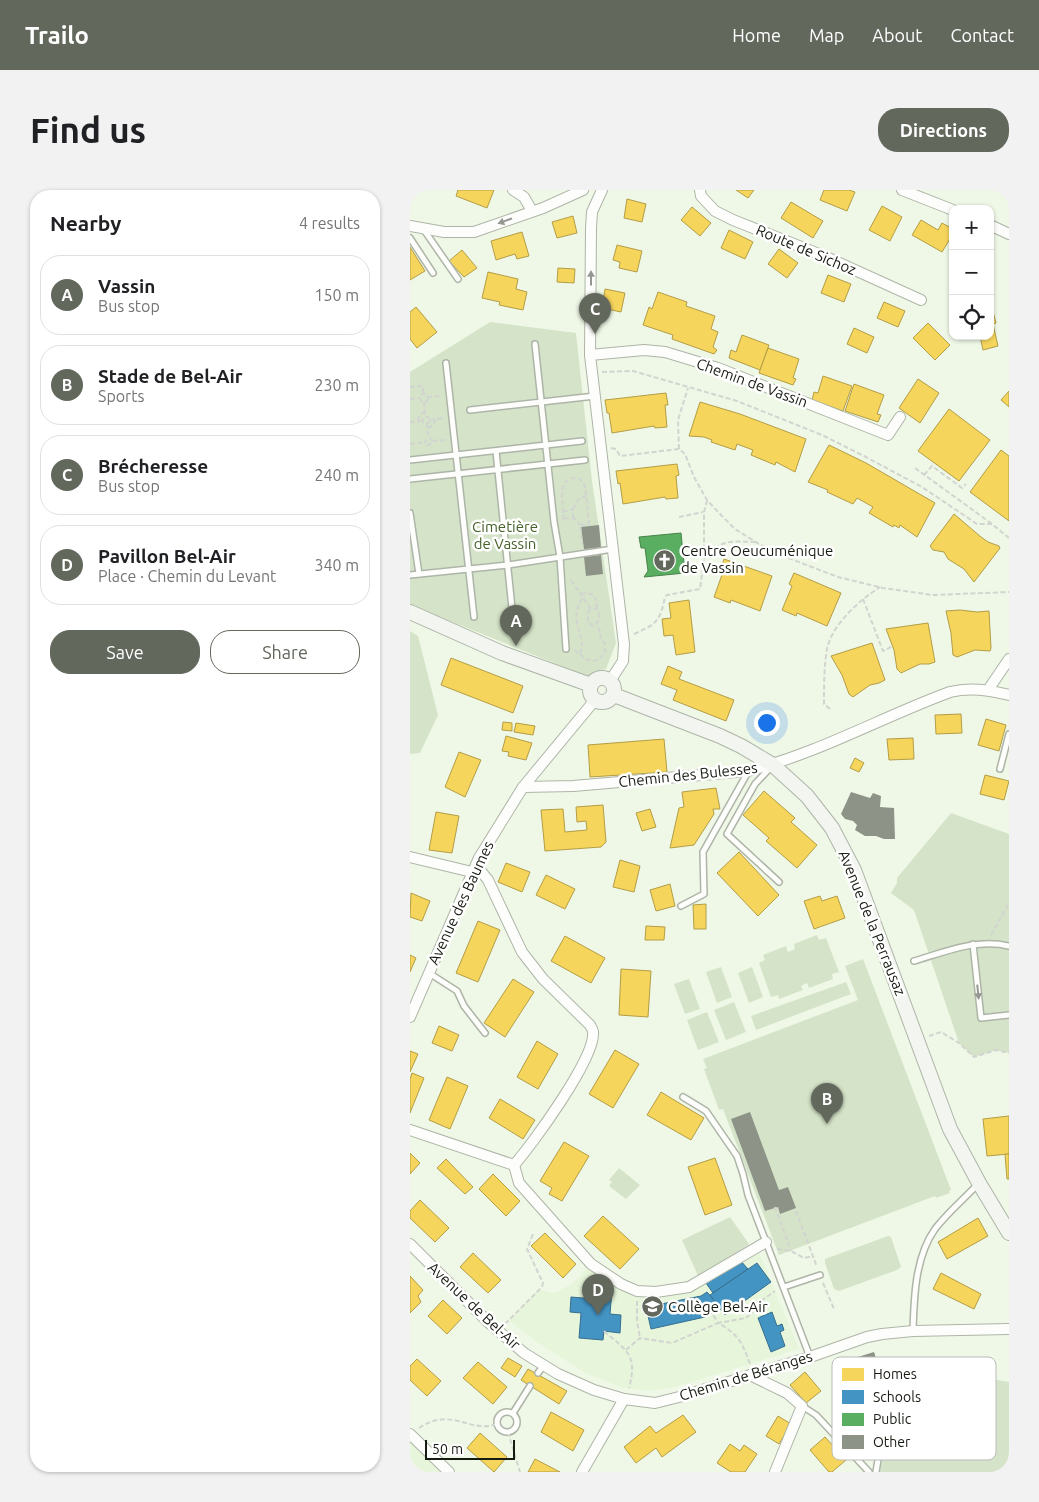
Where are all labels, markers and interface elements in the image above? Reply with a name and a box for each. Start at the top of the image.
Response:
text: Trailo [25,22,89,49]
text: Home [732,25,781,45]
text: Map [809,25,844,45]
text: About [872,25,922,45]
text: Contact [950,25,1014,45]
button: Directions [878,108,1009,152]
text: Find us [30,110,146,150]
map controls [949,205,994,340]
button: + [949,205,994,250]
text: Nearby [50,211,121,235]
text: 4 results [299,214,360,232]
one-way arrow [497,217,512,225]
street label: Route de Sichoz [753,221,859,278]
button: − [949,250,994,295]
one-way arrow [587,270,595,286]
text: Vassin [98,275,155,297]
text: A [61,286,73,304]
text: 150 m [314,286,359,304]
pin: C [579,293,611,334]
button: locate [949,295,994,340]
text: Bus stop [98,297,160,315]
street label: Chemin de Vassin [694,354,810,411]
text: Stade de Bel-Air [98,365,243,387]
text: B [62,376,72,394]
text: 230 m [314,376,359,394]
text: Sports [98,387,144,405]
text: Brécheresse [98,455,208,477]
text: C [62,466,72,484]
text: 240 m [314,466,359,484]
text: Bus stop [98,477,160,495]
park label: Cimetière de Vassin [472,518,538,552]
place label: Centre Oeucuménique de Vassin [681,542,833,576]
text: Pavillon Bel-Air [98,545,236,567]
church icon: Centre Oeucuménique de Vassin [653,548,677,572]
text: D [61,556,73,574]
text: 340 m [314,556,359,574]
text: Place · Chemin du Levant [98,567,276,585]
pin: A [500,605,532,646]
button: Save [50,630,200,674]
button: Share [210,630,360,674]
your location [754,710,780,736]
street label: Chemin des Bulesses [618,759,758,790]
street label: Avenue des Baumes [424,838,497,967]
street label: Avenue de la Perrausaz [835,848,909,998]
one-way arrow [974,985,982,1001]
pin: B [811,1083,843,1124]
street label: Avenue de Bel-Air [425,1259,524,1353]
pin: D [582,1274,614,1315]
school or university icon: Collège Bel-Air [640,1295,664,1319]
place label: Collège Bel-Air [668,1298,768,1315]
street label: Chemin de Béranges [677,1347,814,1404]
legend [832,1357,996,1460]
text: Homes [873,1366,917,1382]
text: Schools [873,1389,921,1405]
text: Public [873,1411,912,1427]
text: Other [873,1434,911,1450]
scale bar [425,1437,515,1460]
text: 50 m [432,1441,463,1457]

